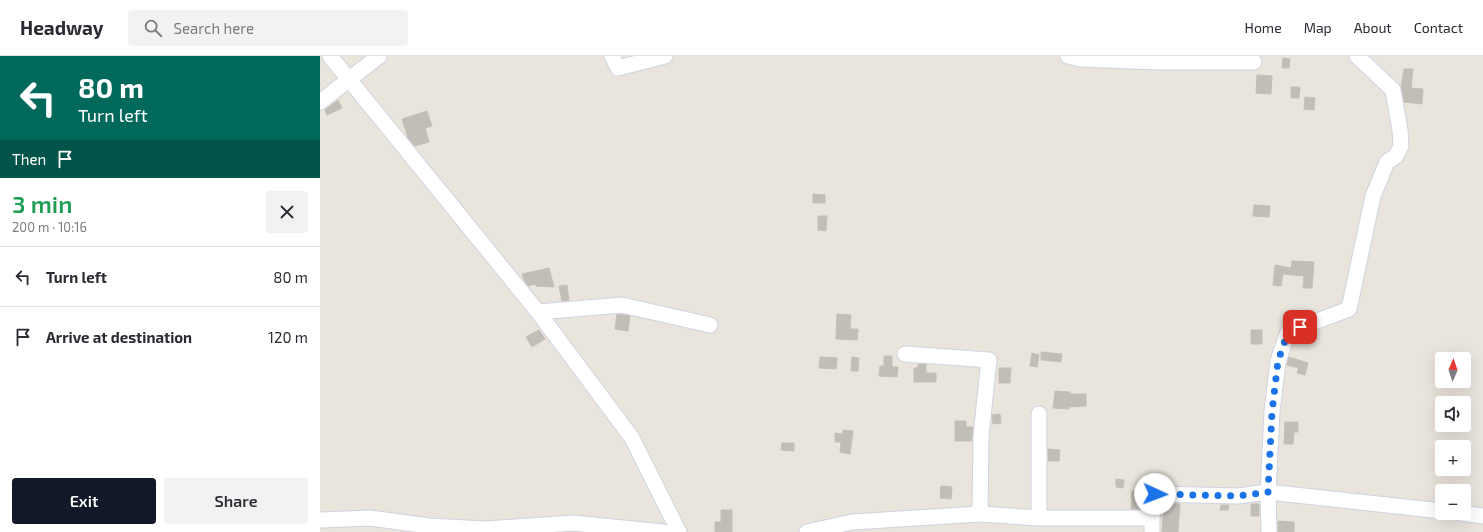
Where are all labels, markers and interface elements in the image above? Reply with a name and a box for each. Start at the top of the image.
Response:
search box [128,10,408,46]
text: Headway [20,16,104,39]
icon: search [142,17,164,39]
text: Search here [174,19,254,37]
text: Home [1245,19,1282,36]
text: Map [1304,19,1332,36]
text: About [1354,19,1392,36]
text: Contact [1414,19,1463,36]
text: 80 m [78,70,144,104]
icon: left [12,72,64,124]
text: Turn left [78,104,148,126]
icon: arrive [54,148,76,170]
text: Then [12,150,46,168]
text: 3 min [12,189,72,218]
button: close [266,191,308,233]
text: 200 m · 10:16 [12,219,87,235]
icon: left [12,266,34,288]
text: Turn left [46,268,107,286]
text: 80 m [273,268,308,286]
pin [1283,310,1317,344]
icon: arrive [1289,316,1311,338]
icon: arrive [12,326,34,348]
text: Arrive at destination [46,328,192,346]
text: 120 m [268,328,308,346]
north arrow [1435,352,1471,388]
map controls [1435,352,1471,520]
button: sound [1435,396,1471,432]
button: + [1435,440,1471,476]
position arrow [1134,473,1176,515]
button: Exit [12,478,156,524]
button: Share [164,478,308,524]
button: − [1435,484,1471,520]

